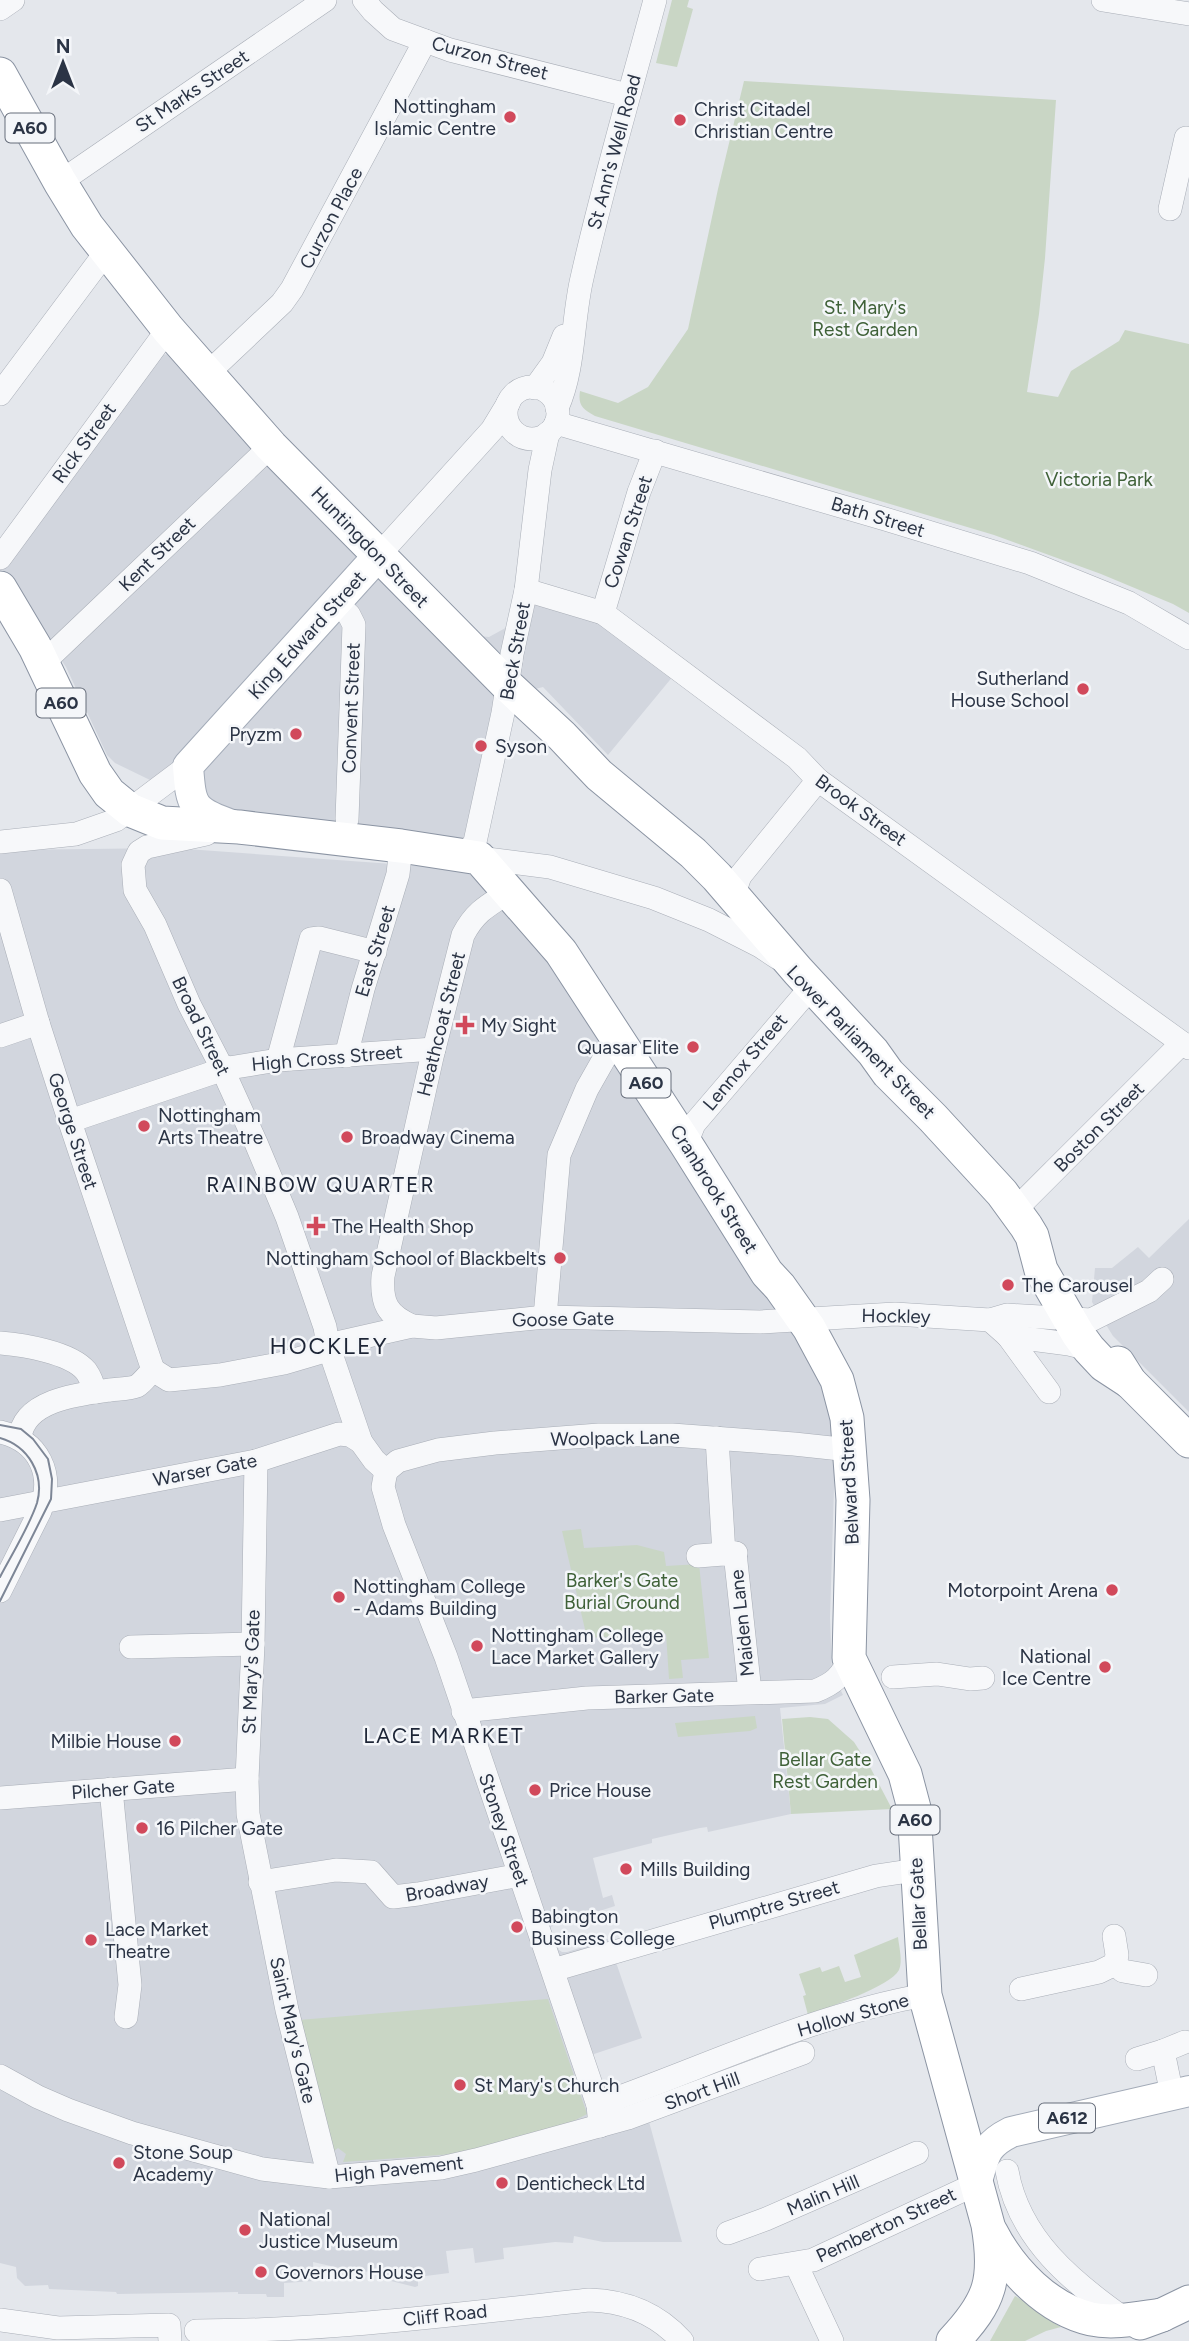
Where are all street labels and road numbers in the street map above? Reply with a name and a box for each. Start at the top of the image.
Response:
street label: Curzon Street [429,31,551,85]
street label: St Marks Street [131,45,253,137]
street label: St Ann's Well Road [582,72,646,232]
road number: A60 [5,113,54,142]
street label: Curzon Place [295,163,367,273]
street label: Rick Street [47,398,121,488]
street label: Cowan Street [599,473,657,591]
street label: Huntingdon Street [306,482,434,612]
street label: Bath Street [828,492,928,542]
street label: Kent Street [114,512,200,596]
street label: King Edward Street [243,566,371,704]
street label: Beck Street [495,600,535,702]
street label: Convent Street [337,642,365,774]
road number: A60 [36,688,86,718]
street label: Brook Street [811,769,911,851]
street label: East Street [350,902,400,1000]
street label: Heathcoat Street [412,949,470,1099]
street label: Lower Parliament Street [782,961,940,1123]
street label: Broad Street [167,973,235,1079]
street label: Lennox Street [698,1009,792,1115]
street label: High Cross Street [250,1040,404,1076]
road number: A60 [622,1068,670,1098]
street label: George Street [43,1070,103,1192]
street label: Boston Street [1049,1077,1149,1177]
street label: Cranbrook Street [665,1121,763,1257]
street label: Hockley [861,1304,931,1328]
street label: Goose Gate [512,1307,614,1331]
street label: Belward Street [834,1418,864,1546]
street label: Woolpack Lane [550,1425,680,1451]
street label: Warser Gate [151,1449,259,1491]
street label: Maiden Lane [725,1568,759,1678]
street label: St Mary's Gate [237,1609,265,1735]
street label: Barker Gate [614,1684,714,1708]
street label: Stoney Street [474,1770,534,1890]
street label: Pilcher Gate [71,1774,175,1804]
road number: A60 [890,1806,940,1834]
street label: Bellar Gate [904,1857,932,1951]
street label: Broadway [404,1869,490,1907]
street label: Plumptre Street [706,1875,842,1935]
street label: Saint Mary's Gate [265,1955,321,2105]
street label: Hollow Stone [795,1988,911,2042]
street label: Short Hill [661,2067,743,2115]
road number: A612 [1039,2104,1095,2132]
street label: High Pavement [333,2151,465,2187]
street label: Malin Hill [783,2169,863,2221]
street label: Pemberton Street [812,2182,960,2268]
street label: Cliff Road [402,2299,488,2331]

